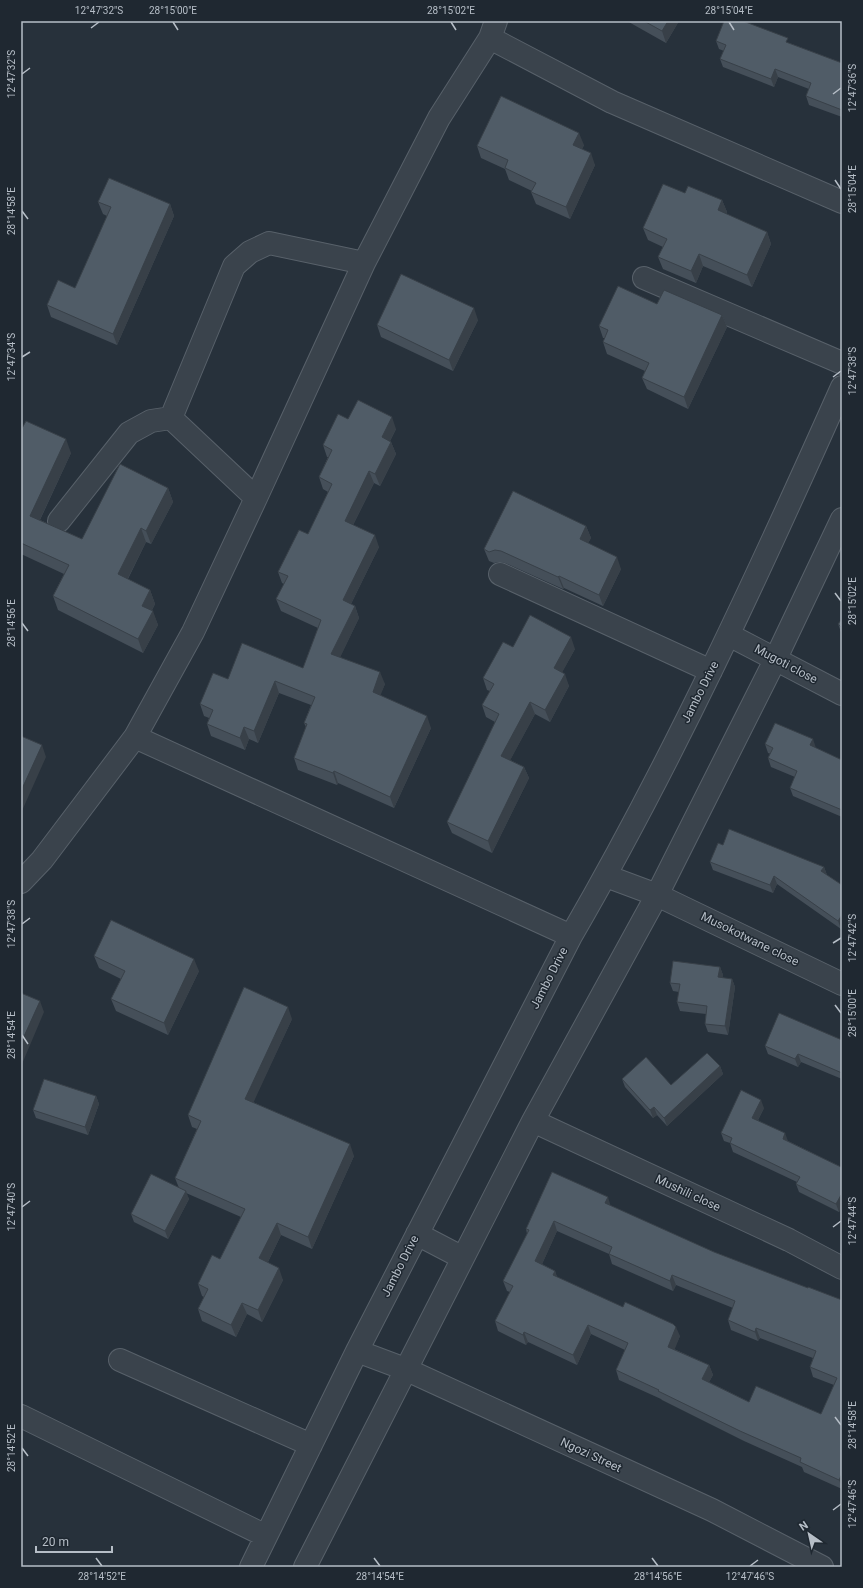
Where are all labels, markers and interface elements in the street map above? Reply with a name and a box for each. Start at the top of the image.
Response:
text: 12°47'32"S [75,5,123,16]
text: 28°15'00"E [149,5,197,16]
text: 28°15'02"E [427,5,475,16]
text: 28°15'04"E [705,5,753,16]
text: 12°47'32"S [6,50,17,98]
text: 12°47'36"S [847,64,858,112]
text: 28°15'04"E [847,165,858,213]
text: 28°14'58"E [6,187,17,235]
text: 12°47'34"S [6,333,17,381]
text: 12°47'38"S [847,347,858,395]
text: 28°15'02"E [847,577,858,625]
text: 28°14'56"E [6,599,17,647]
street label: Mugoti close [752,642,820,686]
street label: Jambo Drive [679,659,721,725]
text: 12°47'38"S [6,900,17,948]
street label: Musokotwane close [699,909,801,969]
text: 12°47'42"S [847,914,858,962]
street label: Jambo Drive [528,945,570,1011]
text: 28°15'00"E [847,989,858,1037]
text: 28°14'54"E [6,1011,17,1059]
street label: Mushili close [653,1172,723,1214]
text: 12°47'40"S [6,1183,17,1231]
text: 12°47'44"S [847,1197,858,1245]
street label: Jambo Drive [379,1233,421,1299]
text: 28°14'58"E [847,1401,858,1449]
text: 28°14'52"E [6,1424,17,1472]
street label: Ngozi Street [558,1435,624,1475]
text: 12°47'46"S [847,1480,858,1528]
north arrow [789,1514,829,1554]
text: N [797,1518,811,1534]
scale bar [36,1528,112,1554]
text: 20 m [42,1535,69,1549]
text: 28°14'52"E [78,1571,126,1582]
text: 28°14'54"E [356,1571,404,1582]
text: 28°14'56"E [634,1571,682,1582]
text: 12°47'46"S [726,1571,774,1582]

